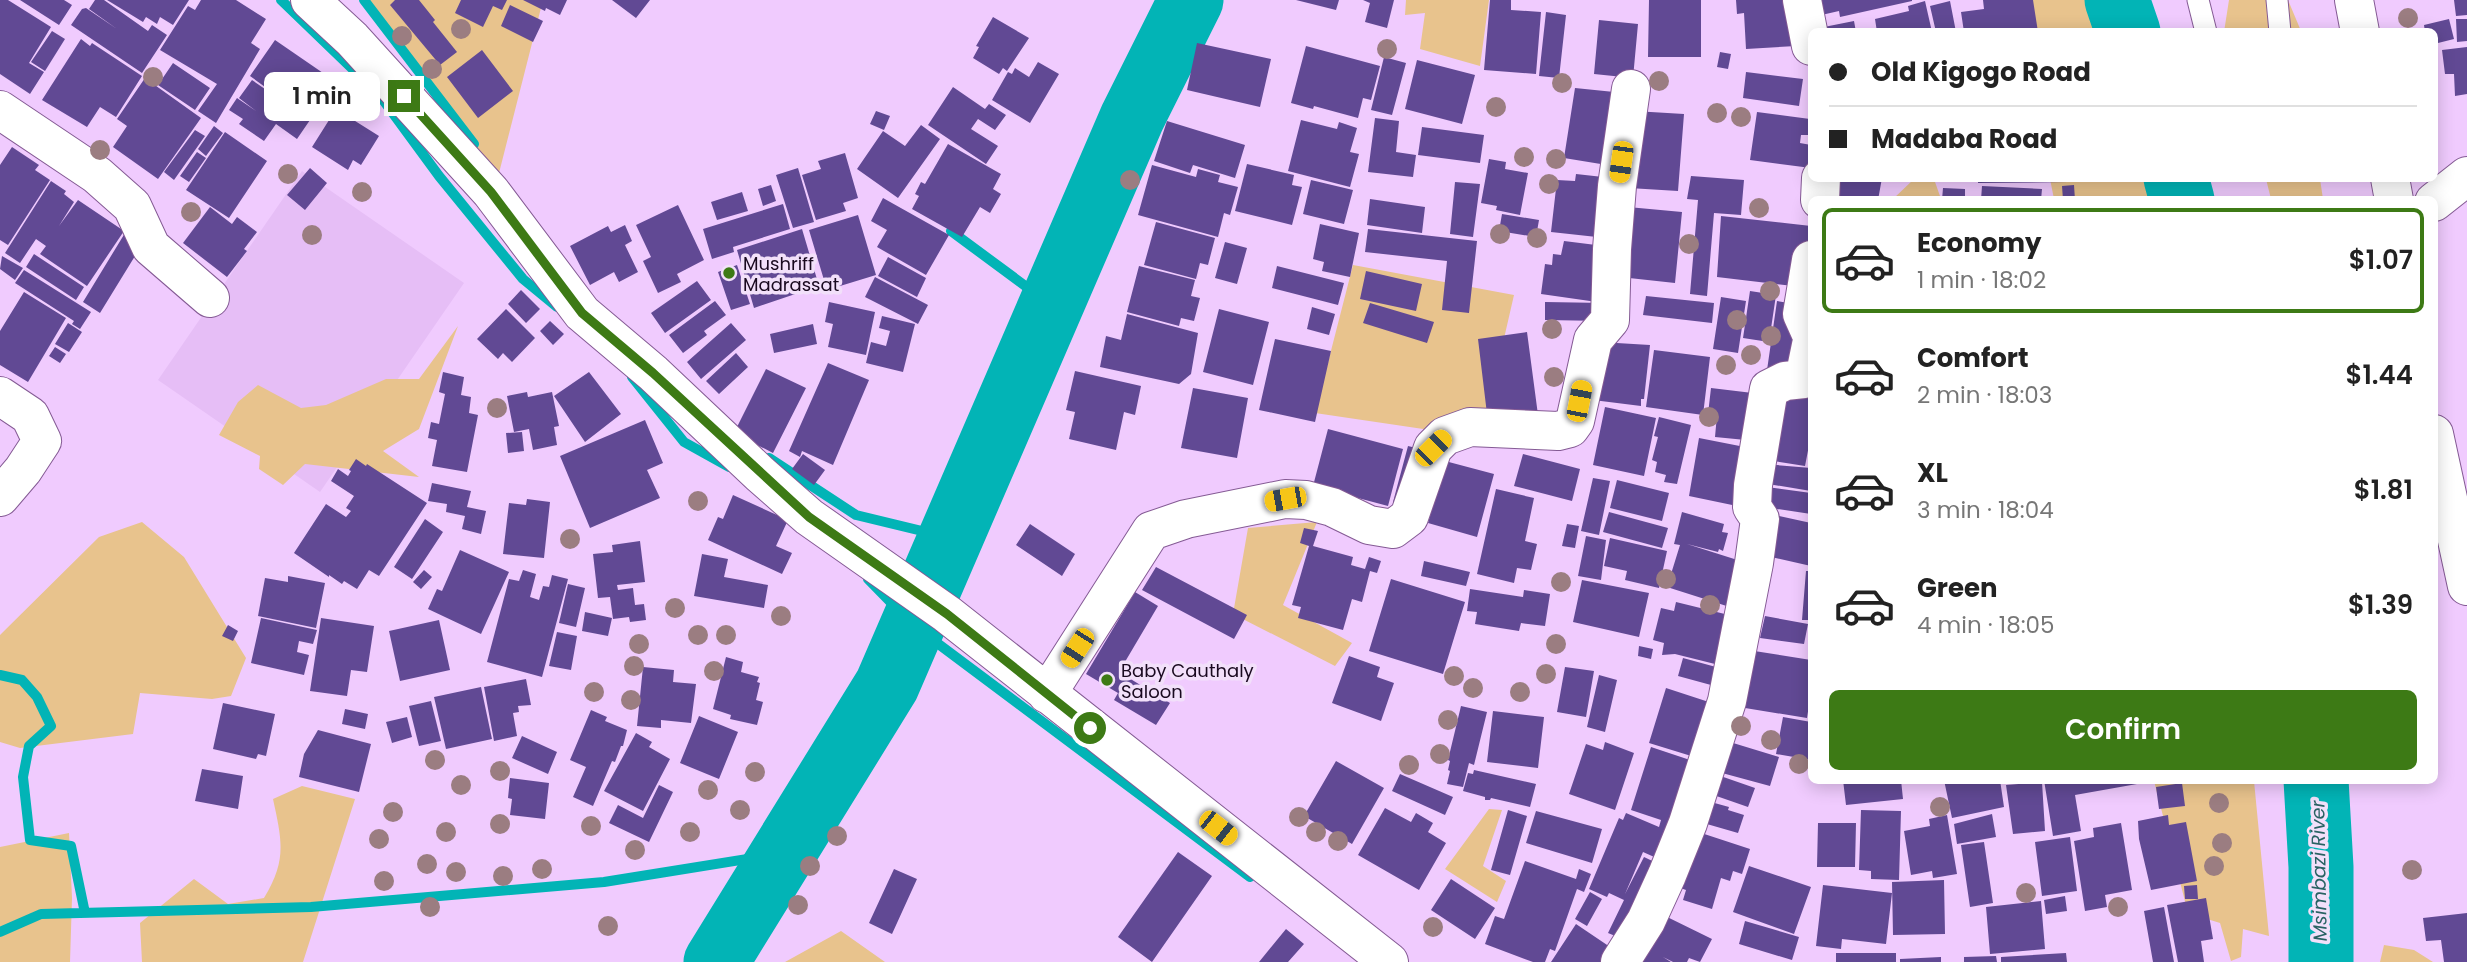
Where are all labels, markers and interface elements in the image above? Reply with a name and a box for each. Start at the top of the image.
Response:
text: Old Kigogo Road [1871,54,2091,90]
callout: 1 min [264,72,380,120]
text: 1 min [292,80,352,112]
route end [388,80,420,112]
text: Madaba Road [1871,121,2057,157]
car [1608,140,1635,184]
text: Economy [1917,225,2041,261]
icon: car [1833,229,1896,292]
text: $1.07 [2349,242,2413,278]
place label: Mushriff Madrassat [743,251,839,297]
text: 1 min · 18:02 [1917,264,2046,296]
marker: Mushriff Madrassat [721,265,737,281]
text: Comfort [1917,340,2029,376]
icon: car [1833,344,1896,407]
text: $1.44 [2345,357,2413,393]
car [1565,378,1594,424]
text: 2 min · 18:03 [1917,379,2052,411]
car [1411,426,1456,470]
text: XL [1917,455,1948,491]
icon: car [1833,459,1896,522]
text: $1.81 [2354,472,2413,508]
car [1263,485,1308,513]
text: 3 min · 18:04 [1917,494,2054,526]
text: Green [1917,570,1998,606]
icon: car [1833,574,1896,637]
text: $1.39 [2348,587,2413,623]
text: 4 min · 18:05 [1917,609,2055,641]
car [1057,625,1098,671]
place label: Baby Cauthaly Saloon [1121,658,1254,704]
marker: Baby Cauthaly Saloon [1099,672,1115,688]
button: Confirm [1829,690,2417,770]
route start [1074,712,1106,744]
water label: Msimbazi River [2304,799,2334,942]
car [1195,807,1242,849]

